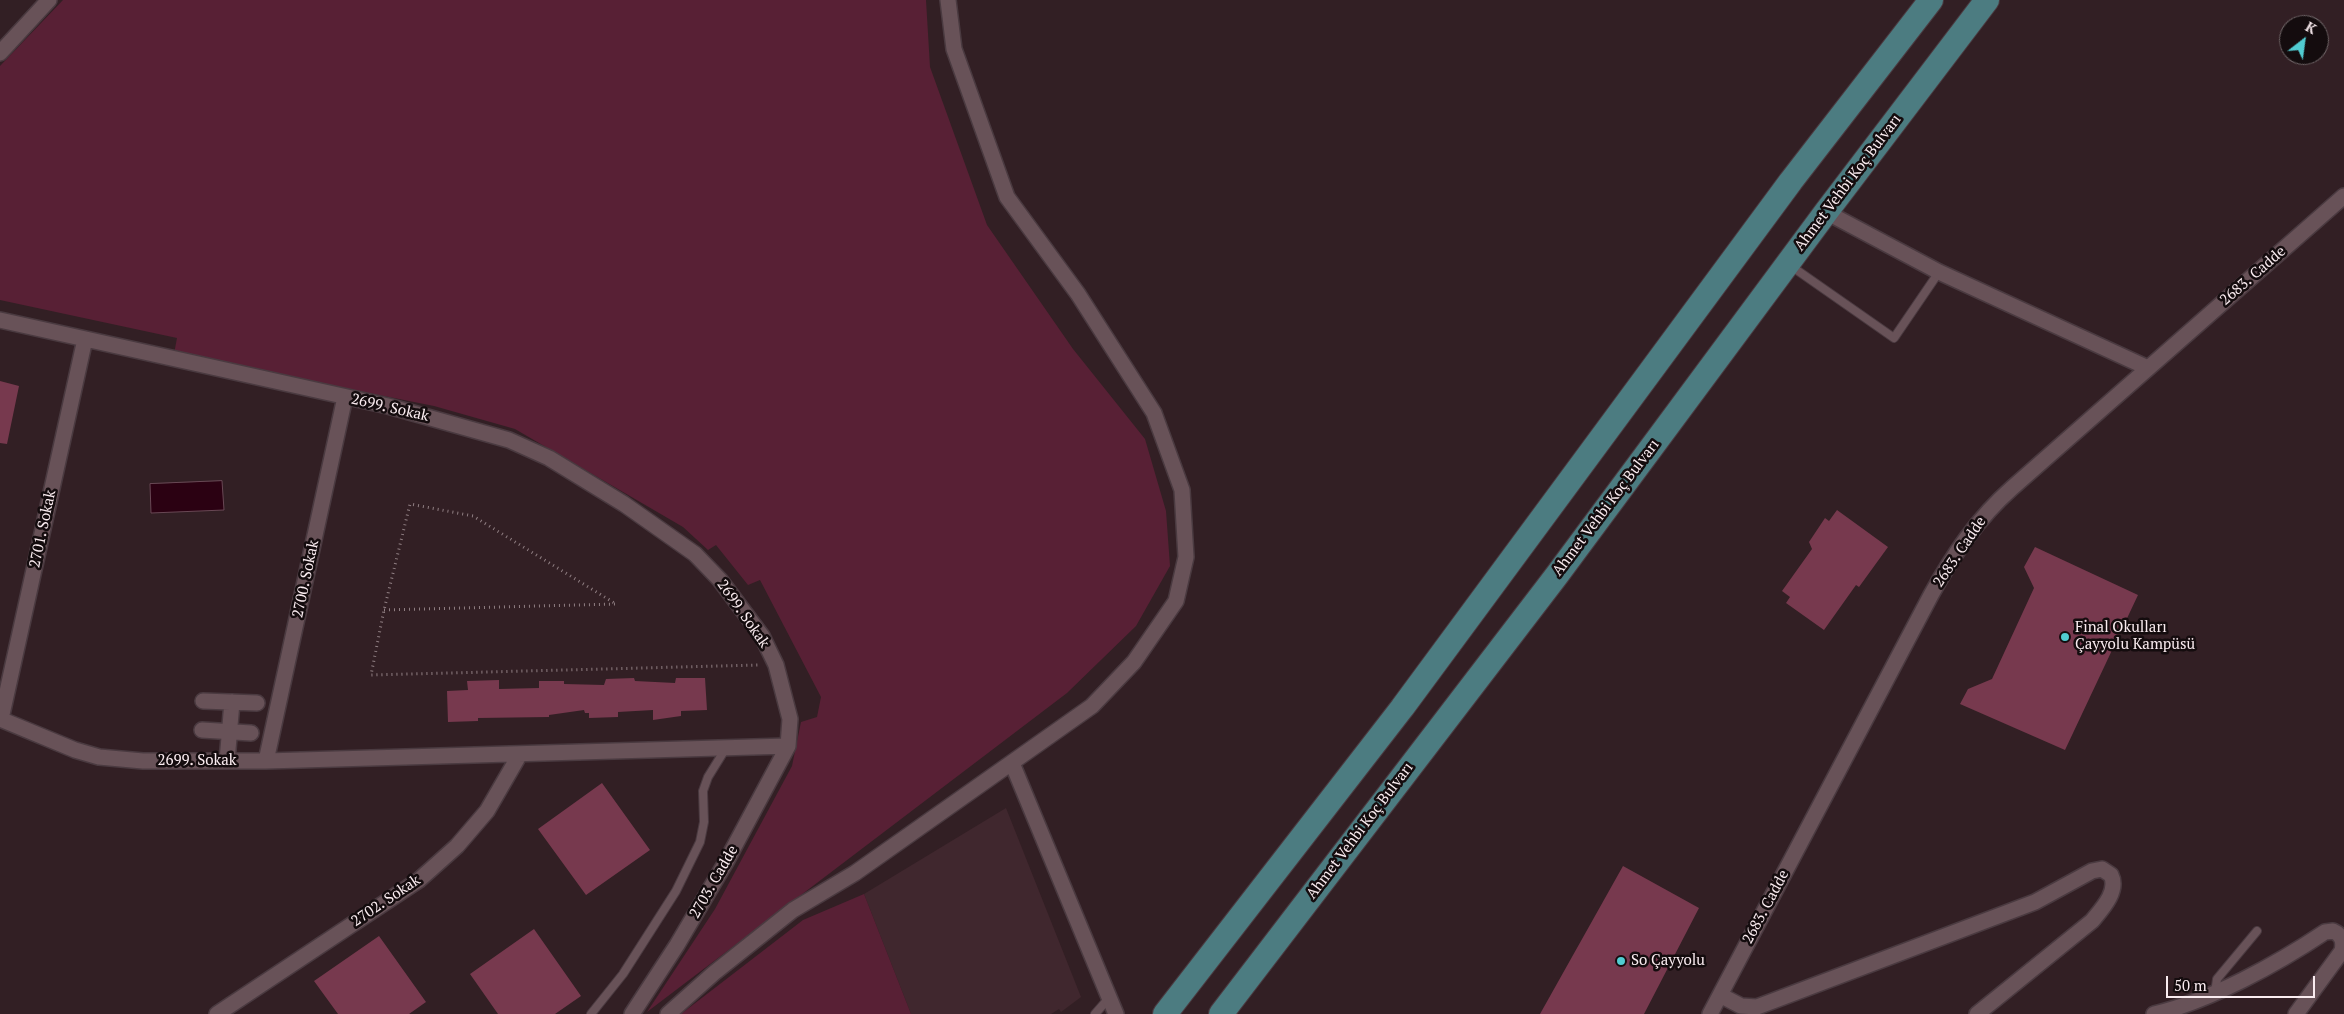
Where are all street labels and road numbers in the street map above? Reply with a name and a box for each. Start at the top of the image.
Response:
street label: Ahmet Vehbi Koç Bulvarı [1791,111,1905,255]
street label: 2683. Cadde [2216,243,2290,309]
street label: 2699. Sokak [349,390,431,426]
street label: Ahmet Vehbi Koç Bulvarı [1549,436,1663,580]
street label: 2701. Sokak [26,488,60,570]
street label: 2683. Cadde [1930,513,1990,591]
street label: 2700. Sokak [289,538,323,620]
street label: 2699. Sokak [713,576,773,652]
street label: 2699. Sokak [157,752,237,770]
street label: Ahmet Vehbi Koç Bulvarı [1303,759,1417,903]
street label: 2703. Cadde [686,842,742,922]
street label: 2683. Cadde [1739,867,1793,947]
street label: 2702. Sokak [348,871,424,931]

